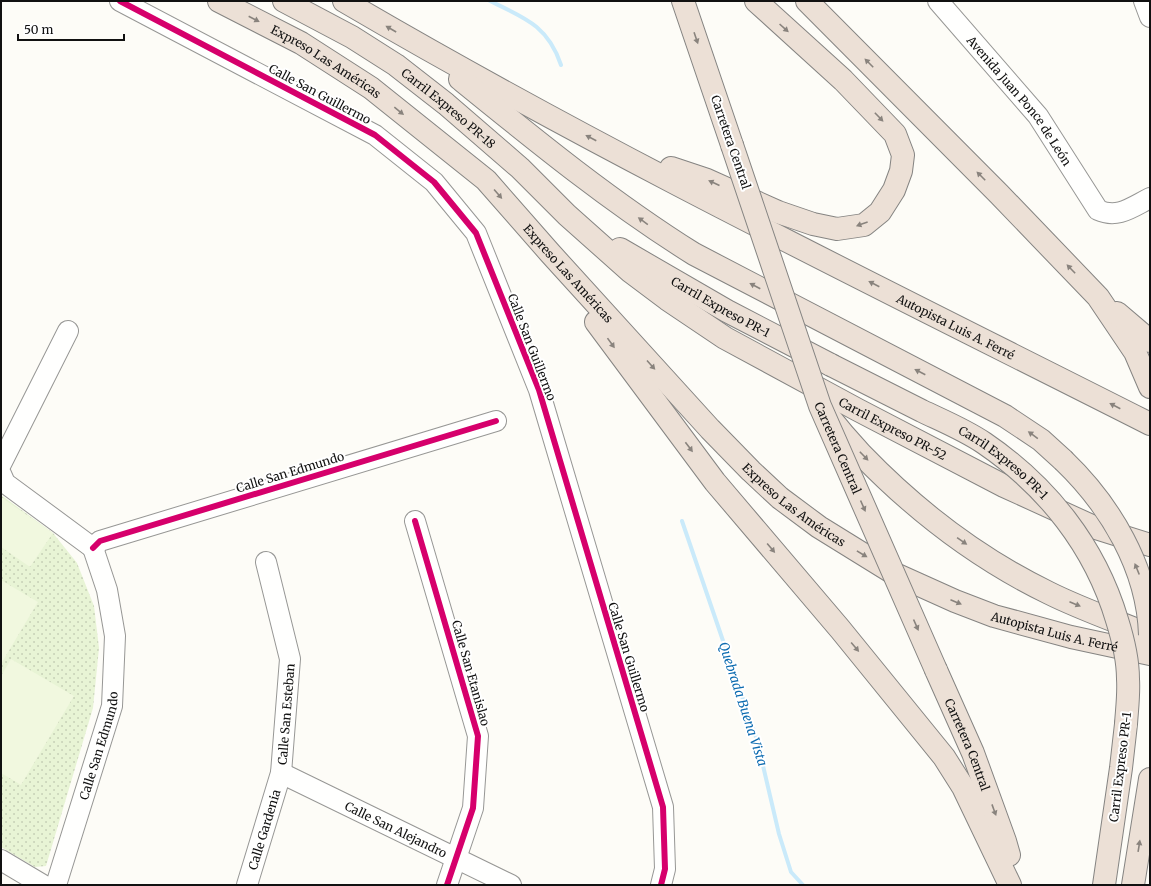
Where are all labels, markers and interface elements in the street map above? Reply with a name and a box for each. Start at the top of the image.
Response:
scale bar [18,16,124,42]
one-way arrow [248,16,260,22]
street label: Expreso Las Américas [269,21,384,101]
text: 50 m [24,22,53,37]
one-way arrow [780,23,789,32]
one-way arrow [385,25,397,32]
one-way arrow [693,32,699,44]
street label: Avenida Juan Ponce de León [963,32,1075,168]
one-way arrow [864,58,874,68]
street label: Calle San Guillermo [266,61,374,127]
street label: Carril Expreso PR-18 [399,65,499,151]
street label: Carretera Central [708,93,754,191]
one-way arrow [394,106,405,115]
one-way arrow [874,112,884,122]
one-way arrow [585,135,597,141]
one-way arrow [976,171,985,180]
one-way arrow [708,180,719,186]
one-way arrow [494,189,503,199]
one-way arrow [637,217,648,225]
street label: Expreso Las Américas [521,221,617,325]
one-way arrow [856,221,868,227]
one-way arrow [1066,264,1076,274]
street label: Carril Expreso PR-1 [669,273,773,340]
one-way arrow [869,281,880,287]
one-way arrow [749,283,761,290]
street label: Autopista Luis A. Ferré [893,290,1017,362]
street label: Calle San Guillermo [505,291,559,403]
one-way arrow [607,338,615,348]
one-way arrow [647,360,656,370]
one-way arrow [914,369,926,375]
street label: Carril Expreso PR-52 [836,394,949,462]
street label: Carretera Central [812,400,865,496]
one-way arrow [1109,403,1121,409]
street label: Carril Expreso PR-1 [956,422,1052,502]
one-way arrow [1028,431,1039,439]
one-way arrow [685,442,693,453]
street label: Calle San Edmundo [234,448,346,496]
one-way arrow [859,451,868,461]
street label: Expreso Las Américas [740,460,849,549]
one-way arrow [861,500,867,512]
one-way arrow [957,537,967,545]
one-way arrow [766,543,775,552]
one-way arrow [856,550,868,557]
one-way arrow [1134,563,1140,575]
one-way arrow [951,599,963,605]
street label: Calle San Guillermo [605,601,653,713]
one-way arrow [1070,602,1082,608]
street label: Autopista Luis A. Ferré [989,608,1119,654]
street label: Calle San Etanislao [449,619,493,727]
one-way arrow [913,619,919,631]
water label: Quebrada Buena Vista [715,640,771,768]
one-way arrow [851,642,859,652]
street label: Calle San Esteban [274,663,297,766]
street label: Calle San Edmundo [76,691,120,801]
street label: Carretera Central [942,696,994,793]
street label: Carril Expreso PR-1 [1106,711,1134,823]
street label: Calle Gardenia [245,787,283,871]
street label: Calle San Alejandro [343,798,450,860]
one-way arrow [991,804,997,816]
one-way arrow [1136,840,1142,853]

